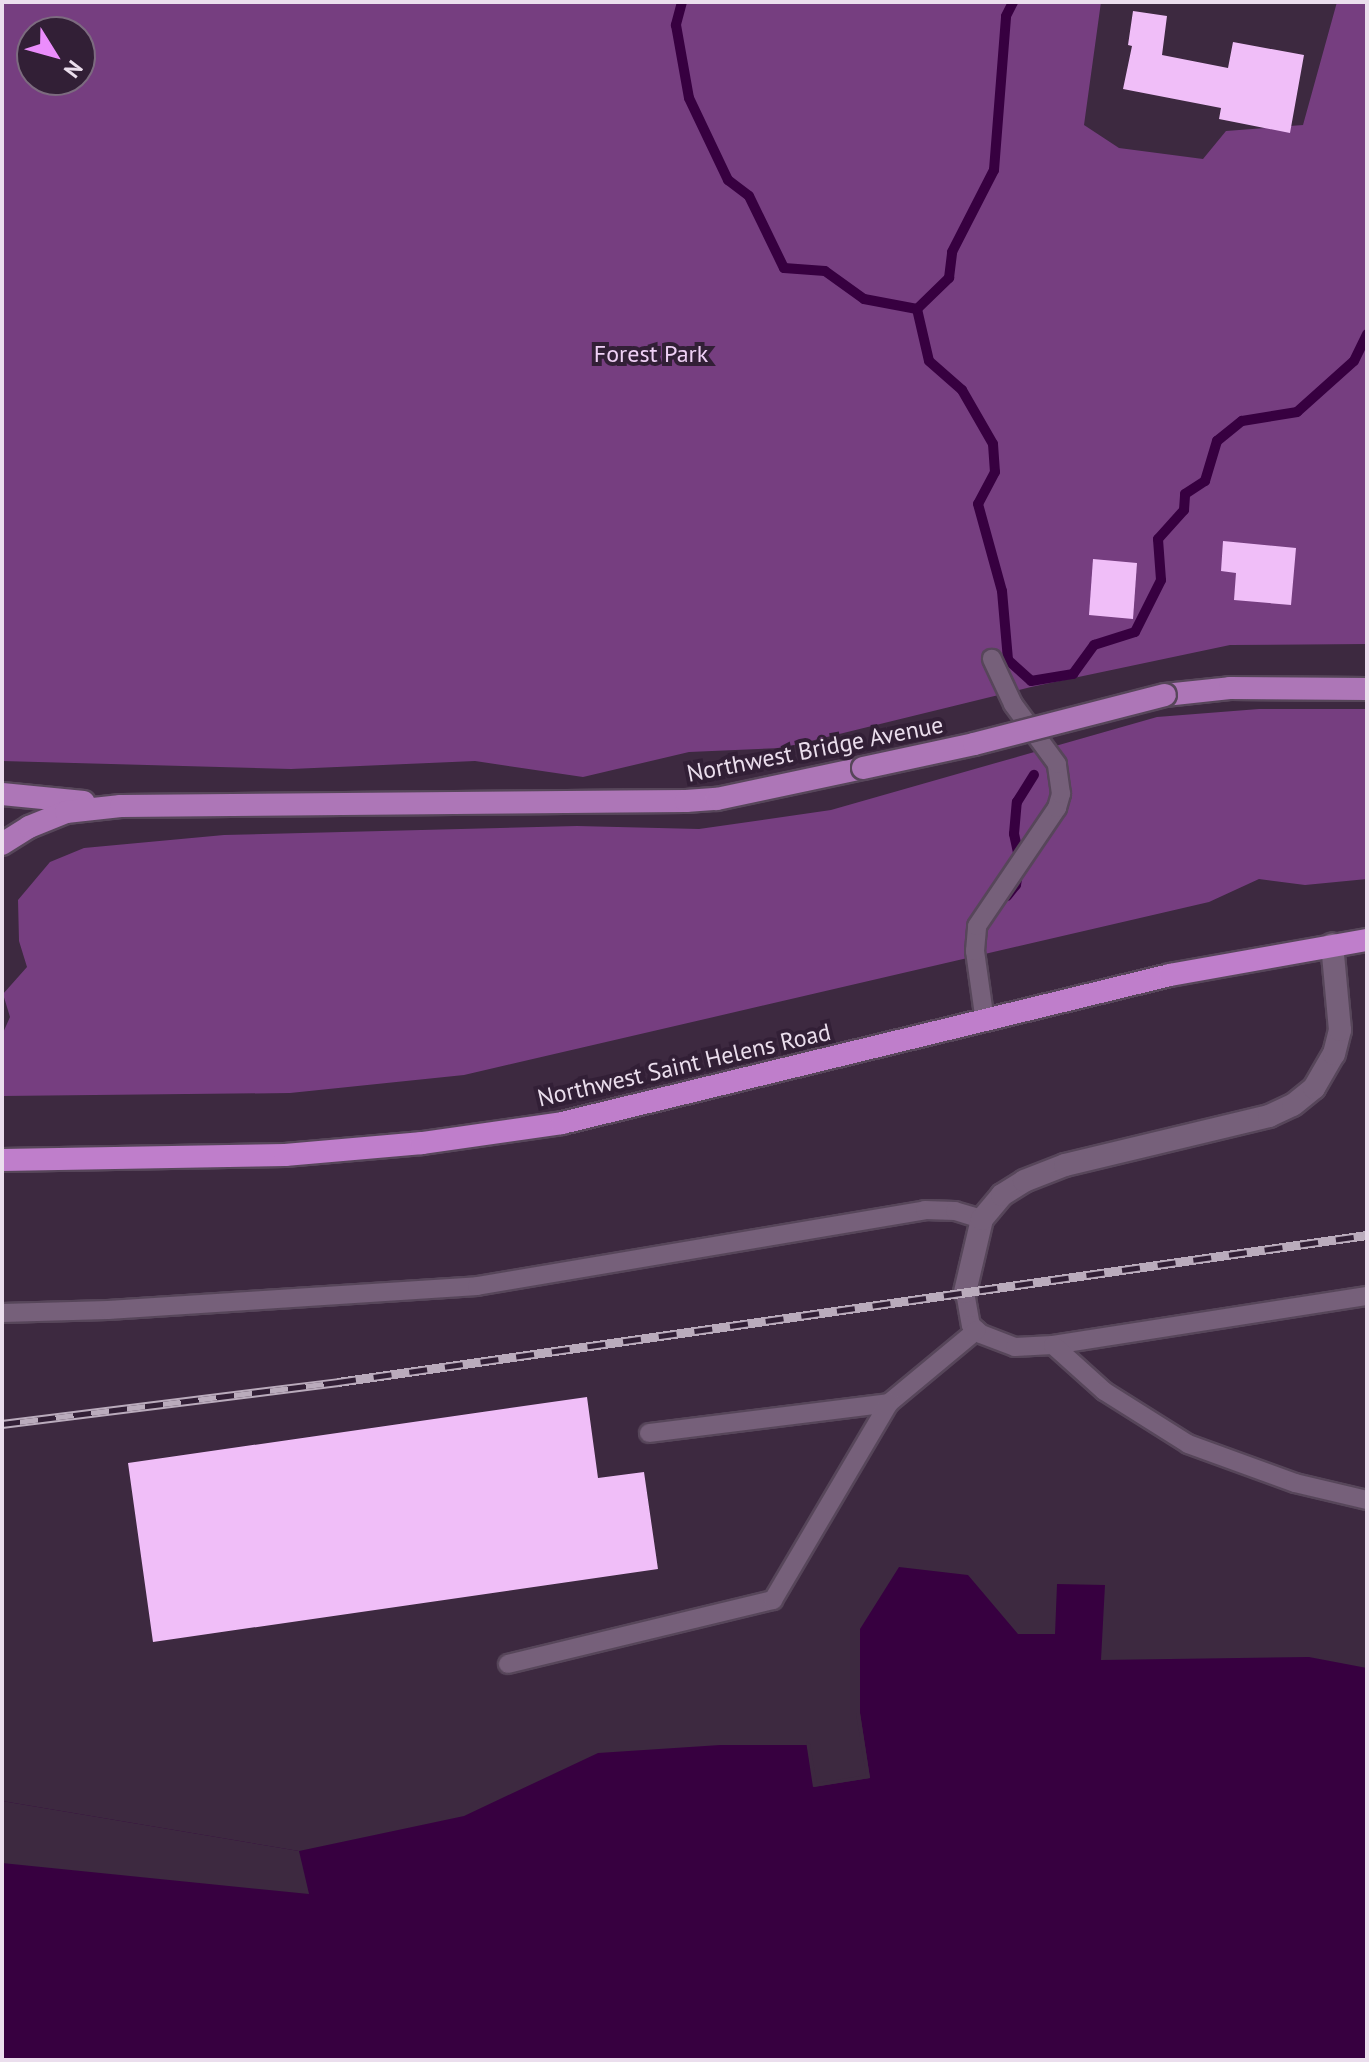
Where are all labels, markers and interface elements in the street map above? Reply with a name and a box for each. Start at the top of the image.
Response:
north arrow [16,16,96,96]
text: N [58,55,89,83]
park label: Forest Park [594,340,708,368]
street label: Northwest Bridge Avenue [684,710,946,788]
street label: Northwest Saint Helens Road [535,1017,833,1113]

